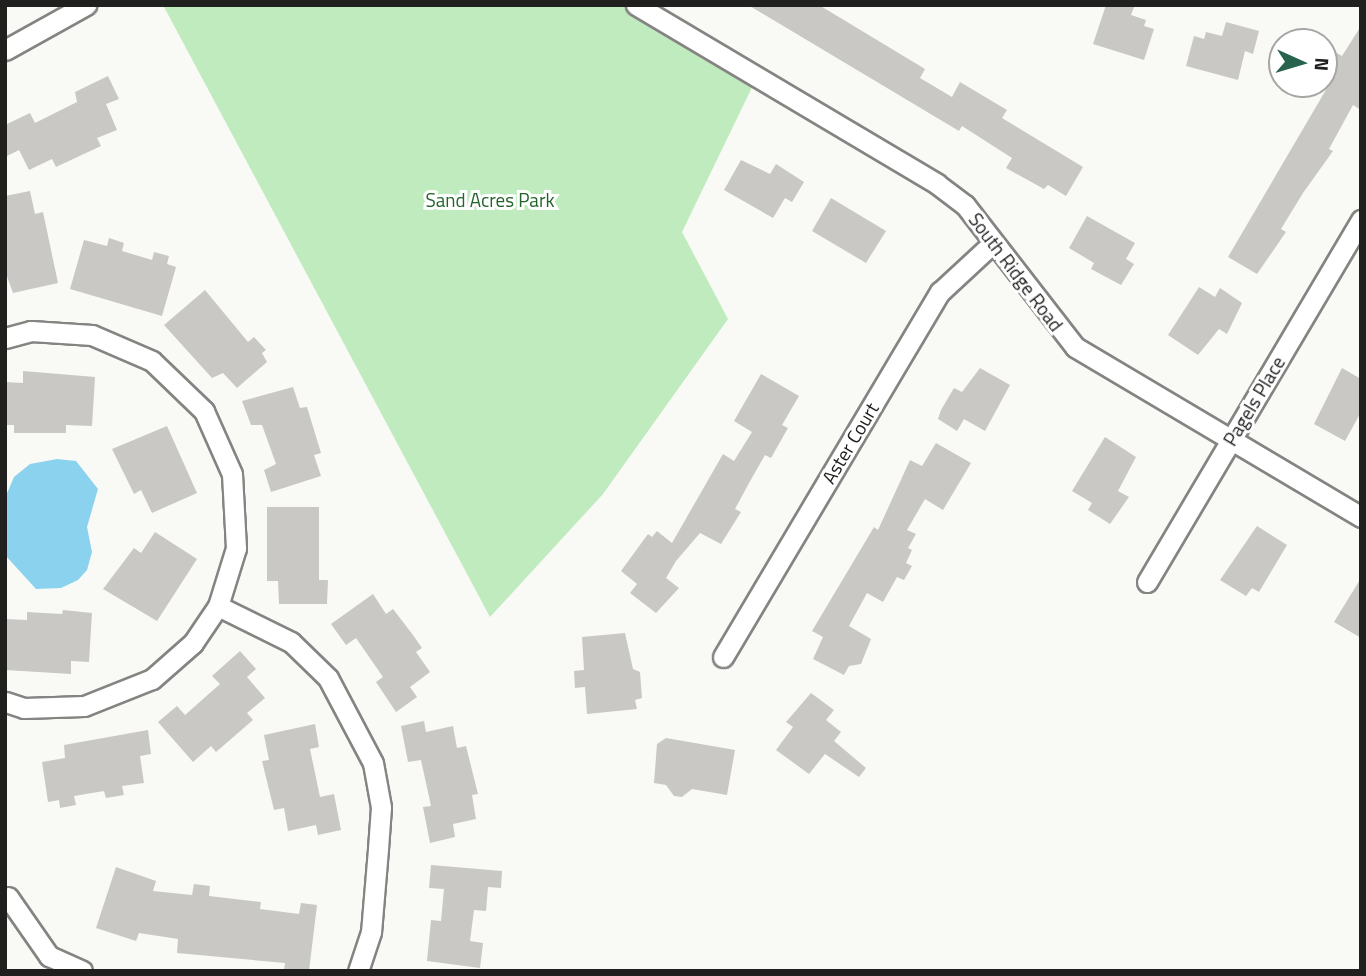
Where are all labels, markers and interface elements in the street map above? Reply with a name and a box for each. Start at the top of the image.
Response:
north arrow [1268,28,1338,98]
text: N [1308,57,1337,72]
park label: Sand Acres Park [425,189,555,211]
street label: South Ridge Road [964,208,1068,336]
street label: Pagels Place [1218,352,1290,450]
street label: Aster Court [817,398,883,488]

